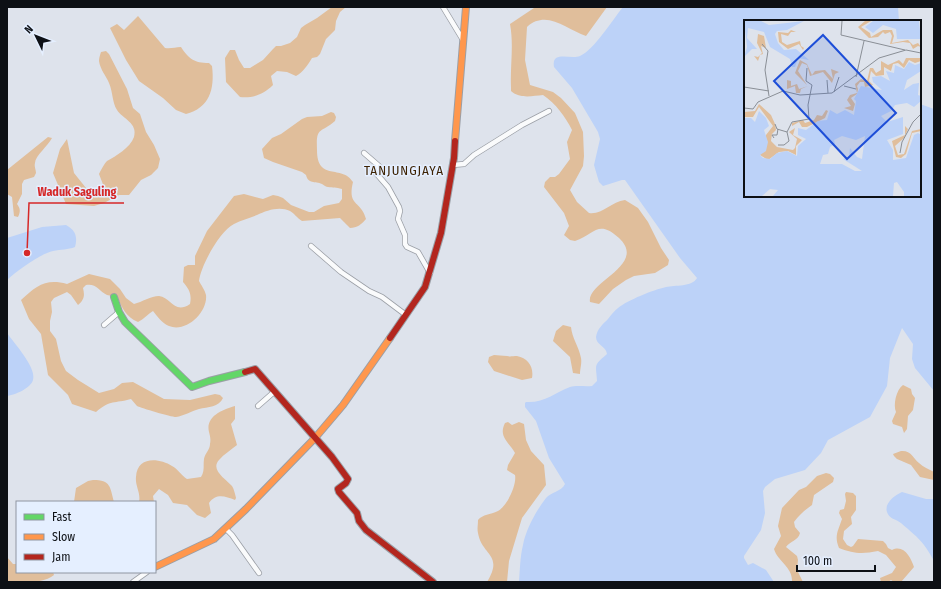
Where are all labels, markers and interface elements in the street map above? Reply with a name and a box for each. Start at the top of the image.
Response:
north arrow [16,16,56,56]
inset map [744,20,921,197]
text: N [22,23,36,36]
district label: TANJUNGJAYA [364,163,444,178]
callout: Waduk Saguling [29,179,124,203]
text: Waduk Saguling [37,185,117,199]
legend [16,501,156,573]
text: Fast [52,510,71,524]
text: Slow [52,530,75,544]
scale bar [797,547,875,573]
text: Jam [52,550,70,564]
text: 100 m [803,554,832,568]

